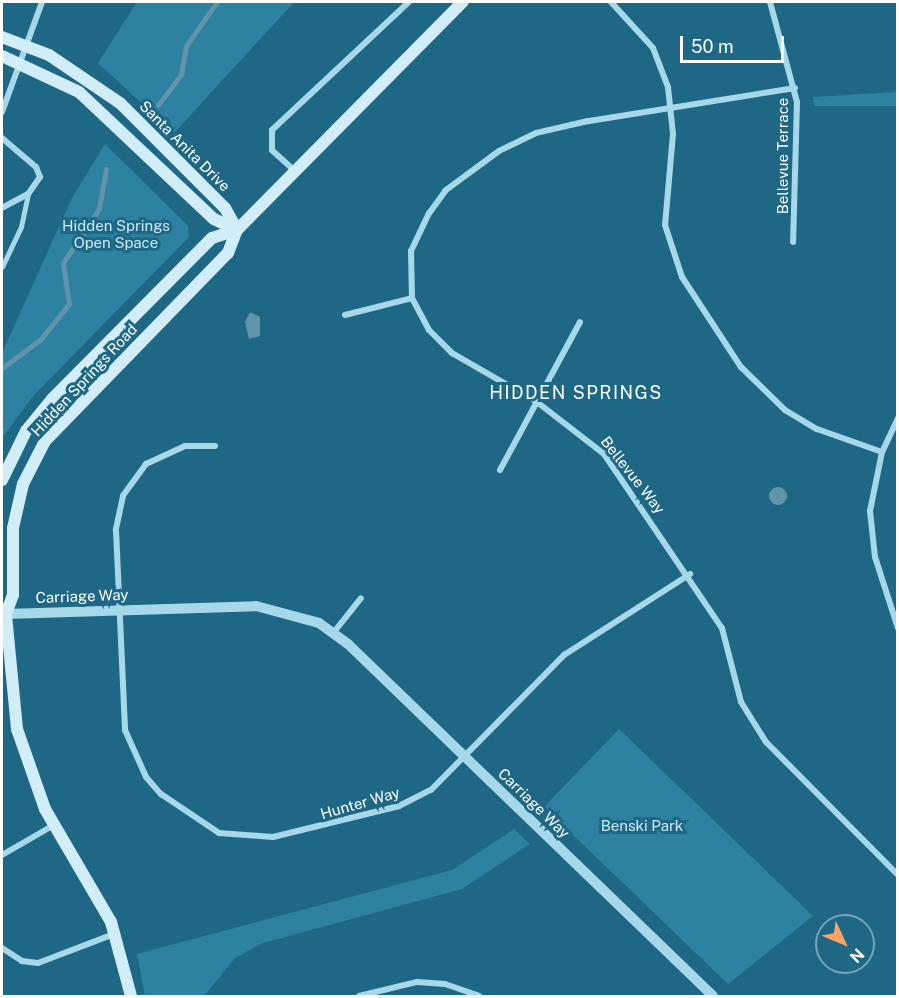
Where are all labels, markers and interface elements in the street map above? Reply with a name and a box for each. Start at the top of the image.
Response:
scale bar [683,24,786,62]
text: 50 m [691,36,734,57]
street label: Santa Anita Drive [136,97,234,195]
street label: Bellevue Terrace [774,98,792,214]
park label: Hidden Springs Open Space [62,216,170,251]
street label: Hidden Springs Road [27,320,141,440]
district label: HIDDEN SPRINGS [489,382,663,404]
street label: Bellevue Way [597,433,669,517]
street label: Carriage Way [35,585,129,607]
street label: Carriage Way [494,764,574,842]
street label: Hunter Way [318,783,402,823]
park label: Benski Park [601,817,683,835]
north arrow [815,914,875,974]
text: N [846,944,868,967]

